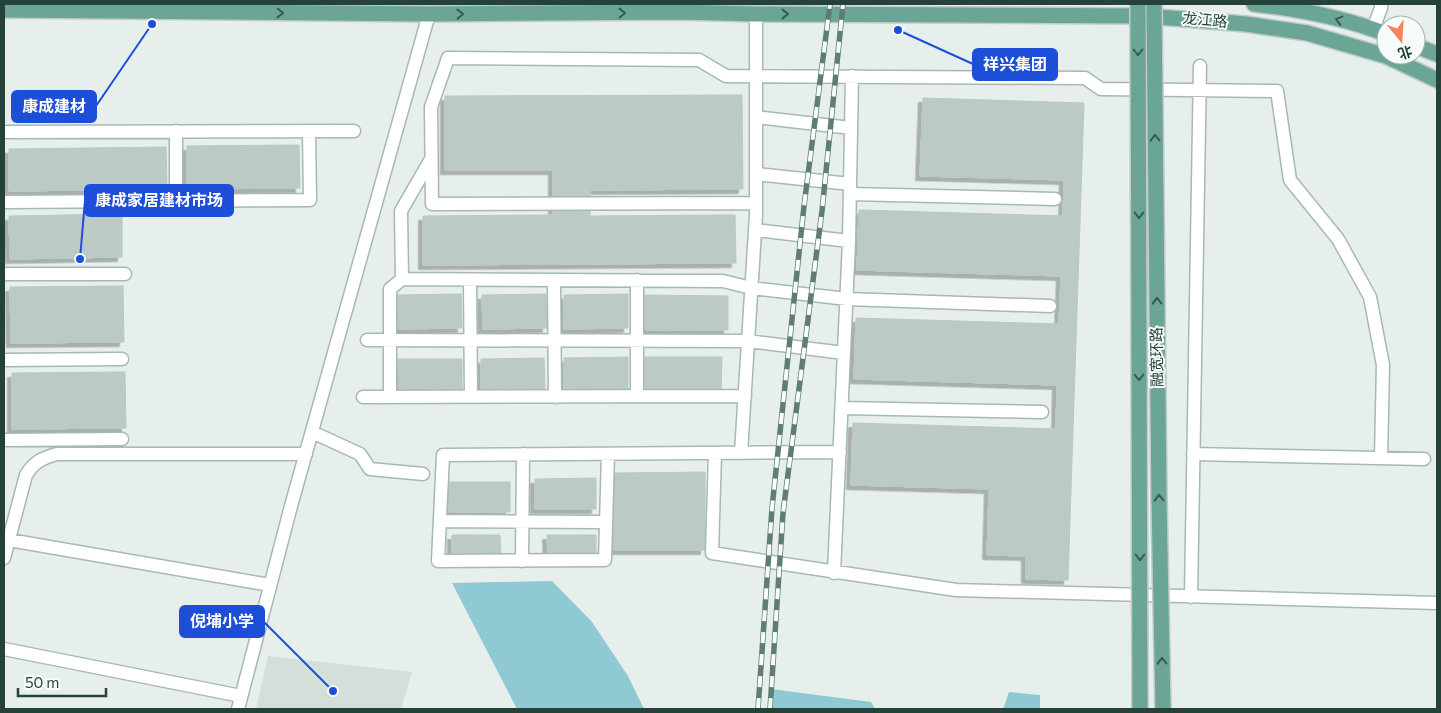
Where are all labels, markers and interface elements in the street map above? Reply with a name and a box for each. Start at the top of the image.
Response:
one-way arrow [276,8,284,18]
one-way arrow [619,8,627,18]
street label: 龙江路 [1182,8,1228,30]
one-way arrow [456,9,464,19]
one-way arrow [782,9,789,19]
one-way arrow [1335,15,1344,26]
north arrow [1376,15,1426,65]
text: 北 [1396,43,1414,63]
callout: 祥兴集团 [973,49,1057,80]
one-way arrow [1133,49,1143,57]
text: 祥兴集团 [983,54,1047,73]
callout: 康成建材 [12,91,96,122]
text: 康成建材 [22,96,86,115]
one-way arrow [1150,134,1160,142]
callout: 康成家居建材市场 [85,185,233,216]
text: 康成家居建材市场 [95,190,223,209]
one-way arrow [1134,212,1144,219]
one-way arrow [1152,296,1162,304]
street label: 融宽环路 [1146,327,1166,387]
one-way arrow [1134,374,1144,382]
one-way arrow [1153,494,1164,502]
one-way arrow [1135,554,1145,562]
callout: 倪埔小学 [180,606,264,637]
text: 倪埔小学 [190,611,254,630]
one-way arrow [1157,656,1167,664]
scale bar [18,666,105,698]
text: 50 m [25,673,59,691]

